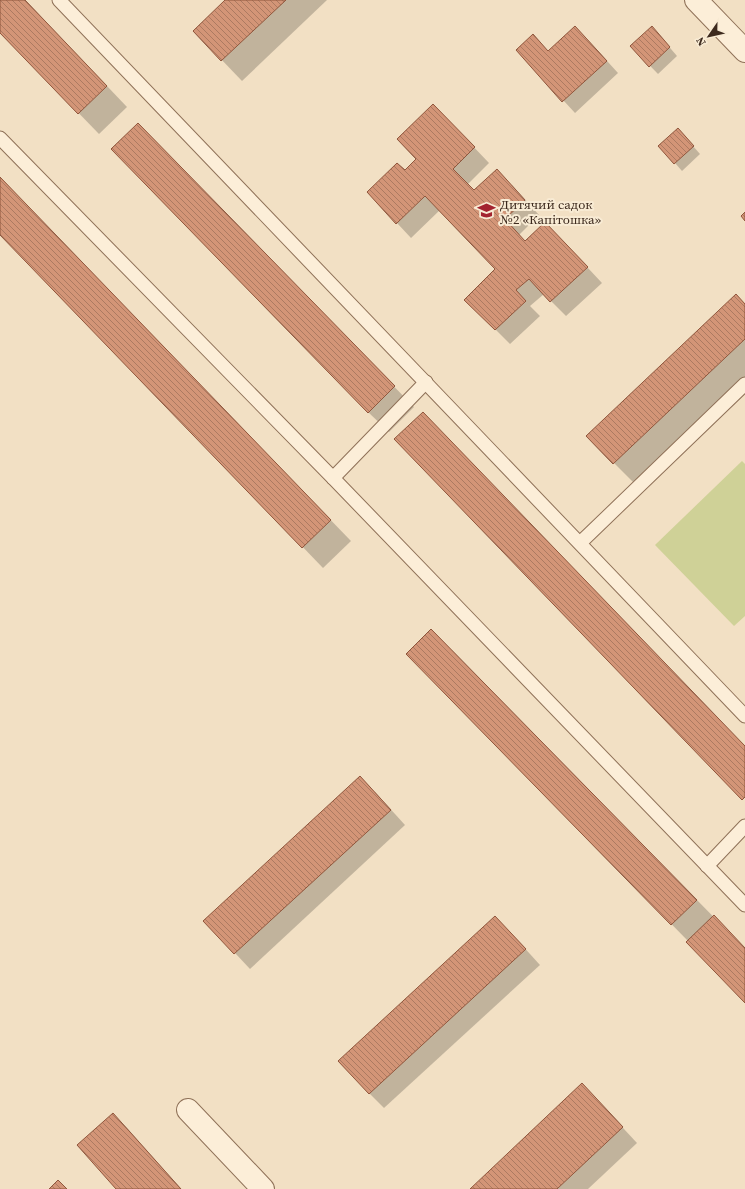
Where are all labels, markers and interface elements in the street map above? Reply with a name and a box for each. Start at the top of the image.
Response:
north arrow [689,16,729,56]
text: N [693,34,710,49]
place label: Дитячий садок №2 «Капітошка» [500,196,601,228]
school or university icon: Дитячий садок №2 «Капітошка» [477,201,497,221]

